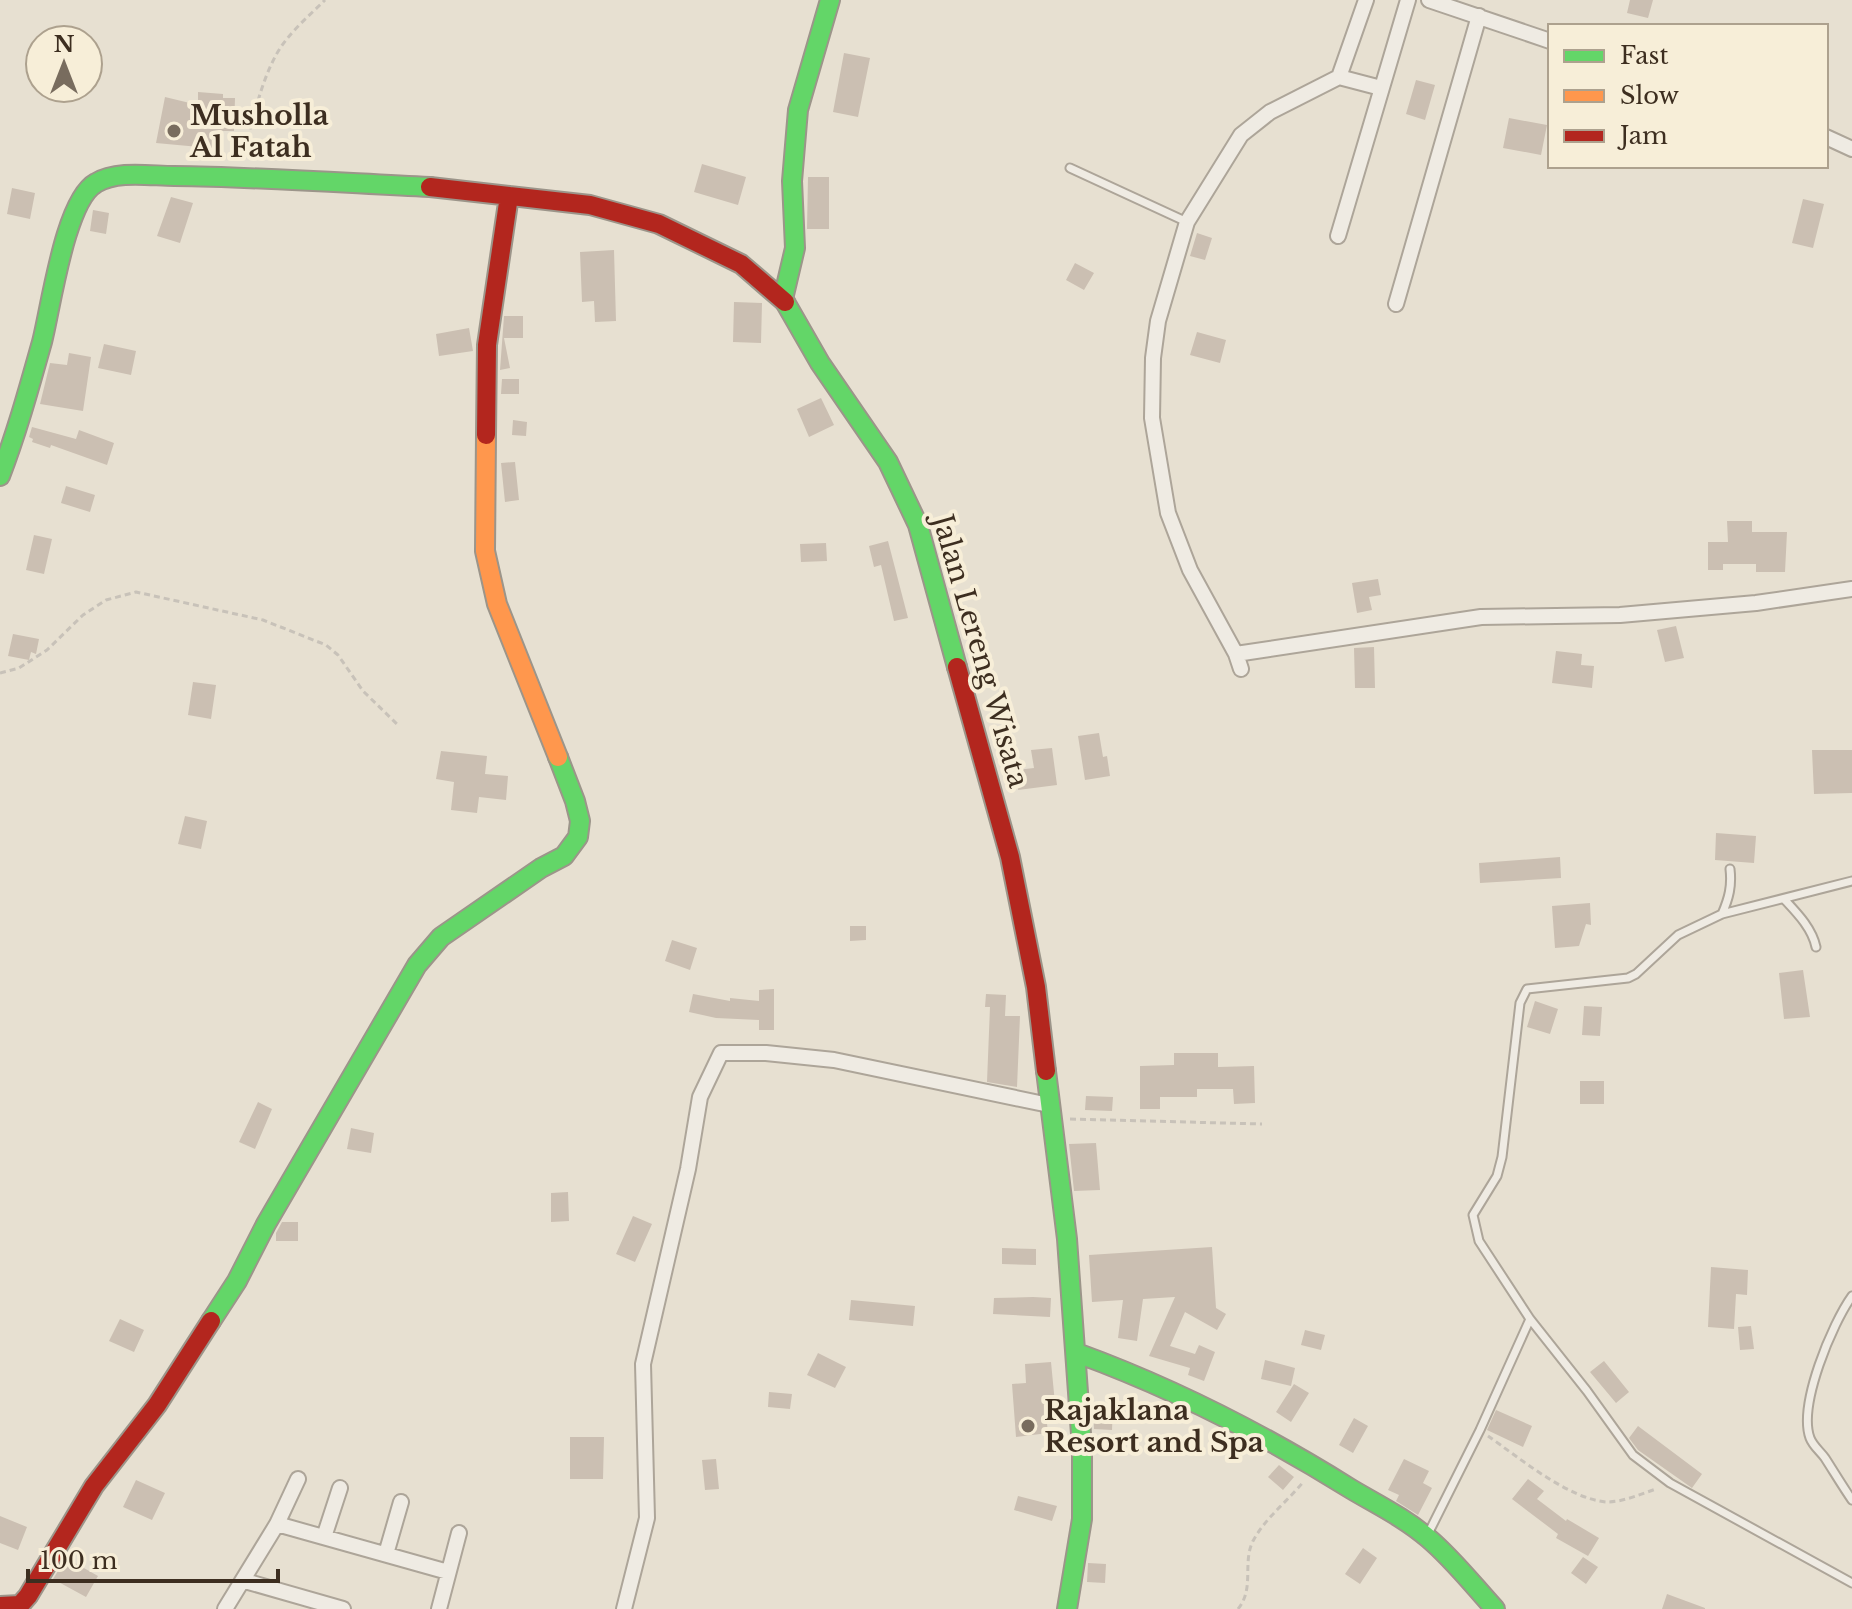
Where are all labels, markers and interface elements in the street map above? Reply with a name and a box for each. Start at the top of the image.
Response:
north arrow [24,24,104,104]
legend [1548,24,1828,168]
text: N [54,31,75,58]
text: Fast [1620,41,1668,70]
text: Slow [1620,81,1679,110]
place label: Musholla Al Fatah [189,98,329,165]
text: Jam [1617,121,1668,150]
marker: Musholla Al Fatah [165,122,183,140]
street label: Jalan Lereng Wisata [924,507,1036,792]
place label: Rajaklana Resort and Spa [1044,1393,1264,1460]
marker: Rajaklana Resort and Spa [1019,1417,1037,1435]
scale bar [28,1533,278,1583]
text: 100 m [40,1546,118,1575]

